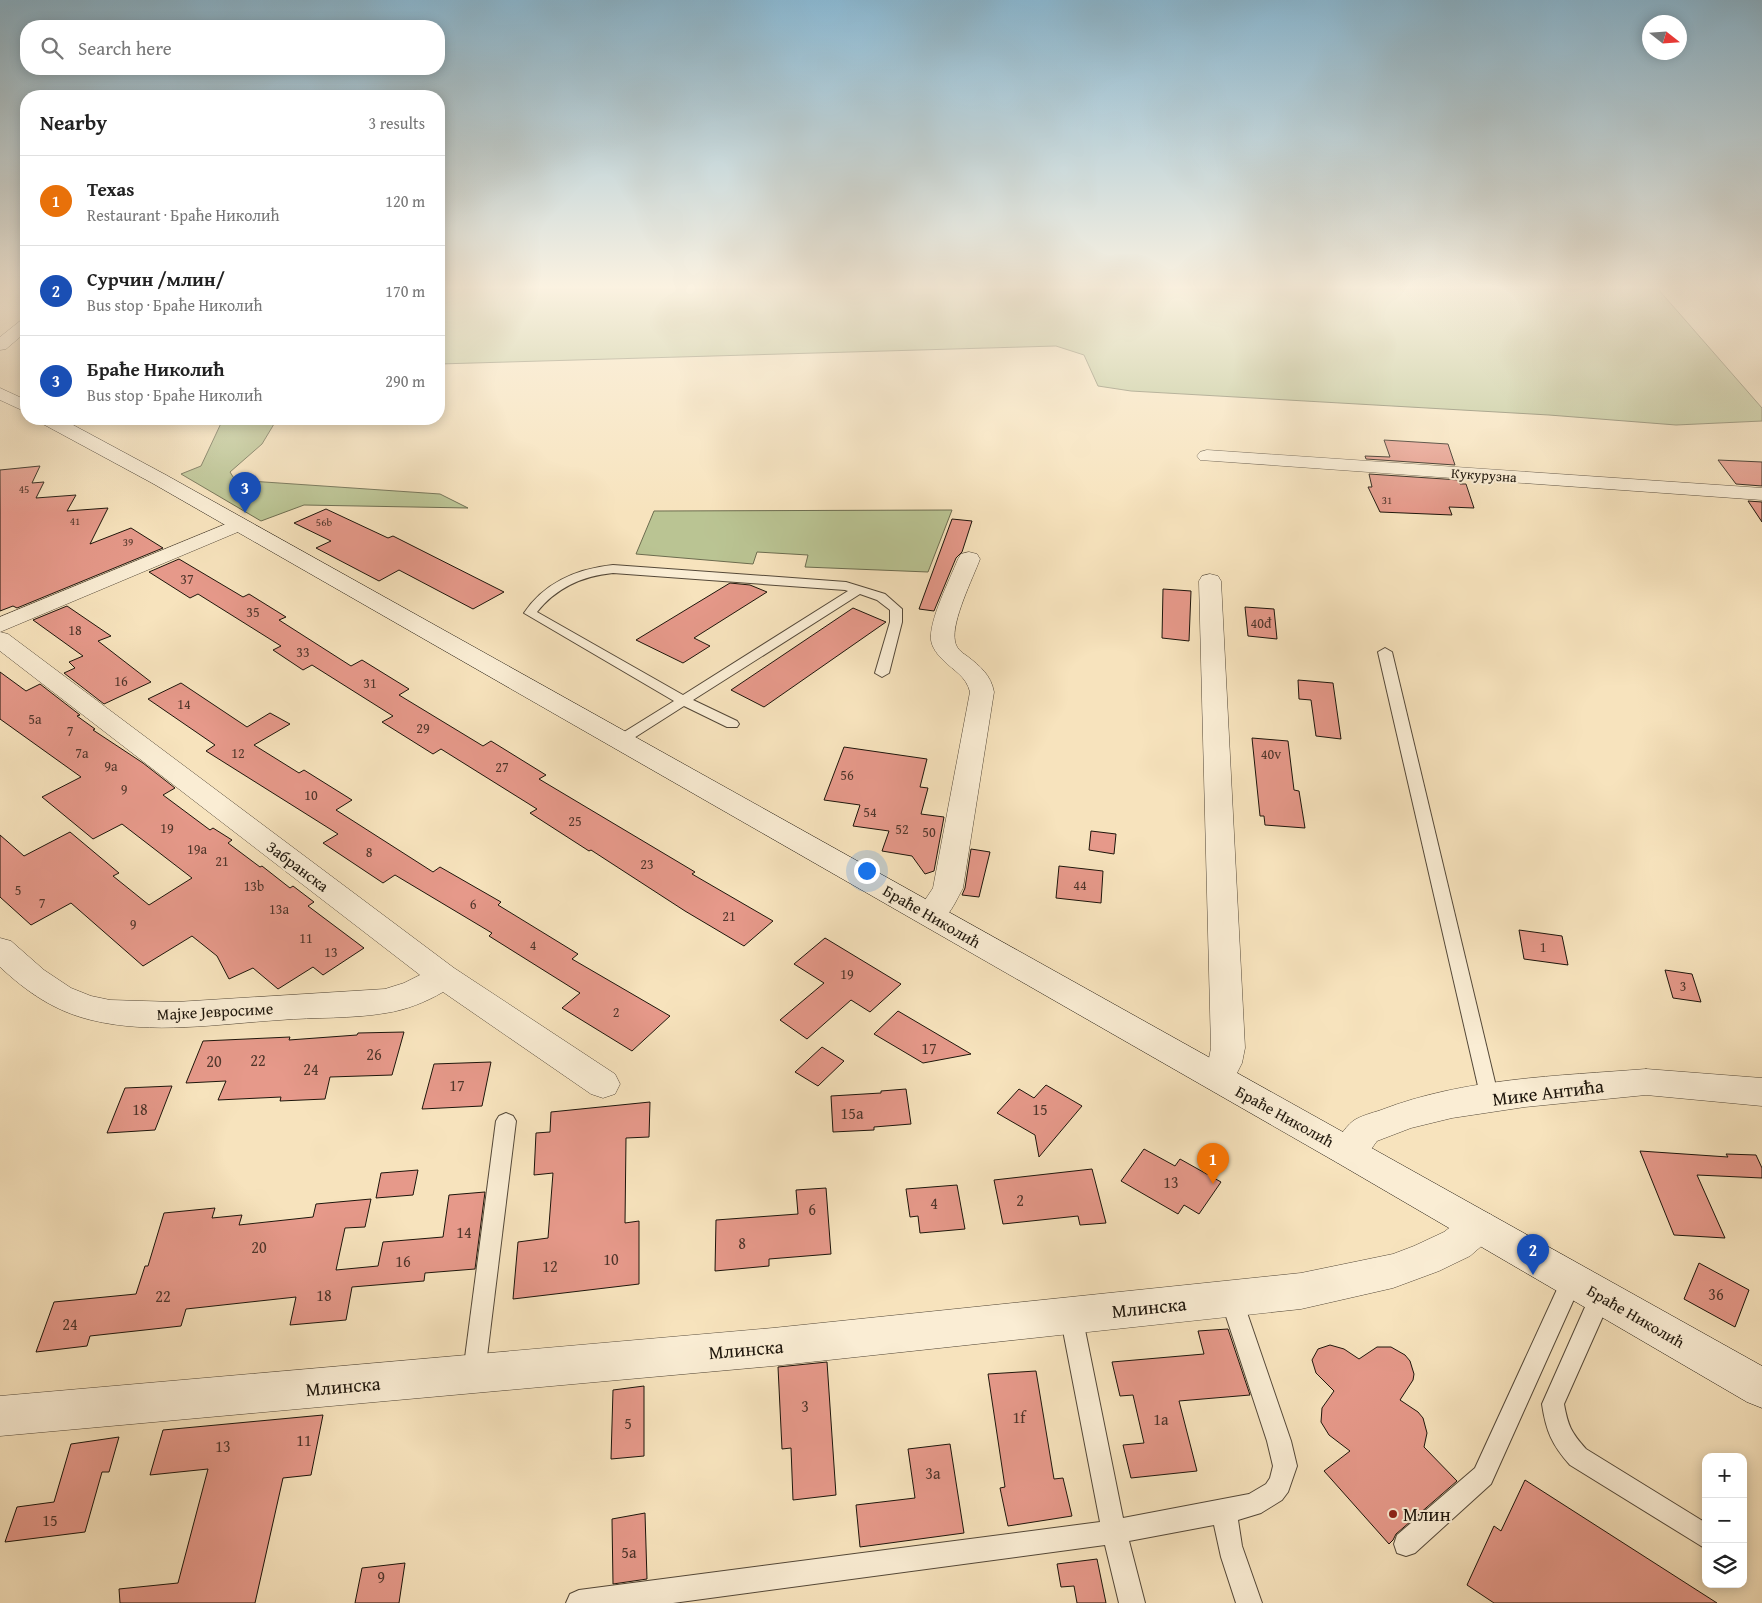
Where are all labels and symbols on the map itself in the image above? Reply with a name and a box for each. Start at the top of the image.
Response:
north arrow [1642,15,1687,60]
street label: Кукурузна [1451,463,1518,487]
pin: 3 [229,472,261,513]
house number: 45 [19,481,29,497]
house number: 31 [1382,492,1392,508]
house number: 41 [70,513,80,529]
house number: 56b [316,514,332,530]
house number: 39 [123,534,133,550]
house number: 37 [180,569,194,589]
house number: 35 [246,602,260,622]
house number: 40đ [1251,613,1272,633]
house number: 18 [68,620,82,640]
house number: 33 [296,642,310,662]
house number: 16 [114,671,128,691]
house number: 31 [363,673,377,693]
house number: 14 [177,694,191,714]
house number: 5a [28,709,42,729]
house number: 29 [416,718,430,738]
house number: 7 [67,721,74,741]
house number: 7a [75,743,89,763]
house number: 12 [231,743,245,763]
house number: 40v [1261,744,1281,764]
house number: 9a [104,756,118,776]
house number: 27 [495,757,509,777]
house number: 56 [840,765,854,785]
house number: 9 [121,779,128,799]
house number: 10 [304,785,318,805]
house number: 54 [863,802,877,822]
house number: 25 [568,811,582,831]
house number: 19 [160,818,174,838]
house number: 52 [895,819,909,839]
house number: 50 [922,822,936,842]
street label: Забранска [262,835,335,898]
house number: 19a [187,839,207,859]
house number: 8 [366,842,373,862]
house number: 21 [215,851,229,871]
house number: 23 [640,854,654,874]
your location [854,858,880,884]
house number: 44 [1073,875,1087,895]
house number: 13b [244,876,264,896]
street label: Браће Николић [879,878,985,954]
house number: 5 [15,880,21,900]
house number: 7 [39,893,46,913]
house number: 6 [470,894,477,914]
house number: 13a [269,899,289,919]
house number: 21 [722,906,736,926]
house number: 9 [130,914,137,934]
house number: 11 [299,928,313,948]
house number: 4 [530,935,537,955]
house number: 1 [1540,937,1546,957]
house number: 13 [324,942,338,962]
house number: 19 [840,964,854,984]
house number: 3 [1680,976,1686,996]
street label: Мајке Јевросиме [156,996,274,1026]
house number: 2 [613,1002,619,1022]
house number: 17 [921,1036,937,1060]
house number: 26 [366,1042,382,1066]
house number: 22 [250,1048,266,1072]
house number: 20 [206,1049,222,1073]
house number: 24 [303,1057,319,1081]
street label: Мике Антића [1491,1071,1605,1113]
house number: 17 [449,1073,465,1097]
street label: Браће Николић [1231,1079,1339,1153]
house number: 18 [132,1097,148,1121]
house number: 15 [1032,1097,1048,1121]
house number: 15a [841,1101,864,1125]
pin: 1 [1197,1143,1229,1184]
house number: 13 [1163,1170,1179,1194]
house number: 2 [1016,1188,1024,1212]
house number: 4 [930,1191,938,1215]
house number: 6 [808,1197,816,1221]
house number: 14 [456,1220,472,1244]
house number: 8 [738,1231,746,1255]
pin: 2 [1517,1234,1549,1275]
house number: 20 [251,1235,267,1259]
house number: 10 [603,1247,619,1271]
house number: 16 [395,1249,411,1273]
house number: 12 [542,1254,558,1278]
street label: Браће Николић [1583,1278,1689,1354]
house number: 36 [1708,1282,1724,1306]
house number: 18 [316,1283,332,1307]
house number: 22 [155,1284,171,1308]
street label: Млинска [1110,1289,1188,1325]
house number: 24 [62,1312,78,1336]
street label: Млинска [707,1332,785,1366]
street label: Млинска [304,1369,382,1403]
house number: 3 [801,1394,809,1418]
house number: 1f [1013,1405,1027,1429]
house number: 1a [1153,1407,1169,1431]
house number: 5 [624,1411,632,1435]
house number: 11 [296,1428,312,1452]
house number: 13 [215,1434,231,1458]
house number: 3a [925,1461,941,1485]
place label: Млин [1403,1500,1451,1528]
house number: 15 [42,1508,58,1532]
marker: Млин [1387,1508,1399,1520]
house number: 5a [621,1540,637,1564]
house number: 9 [377,1565,385,1589]

